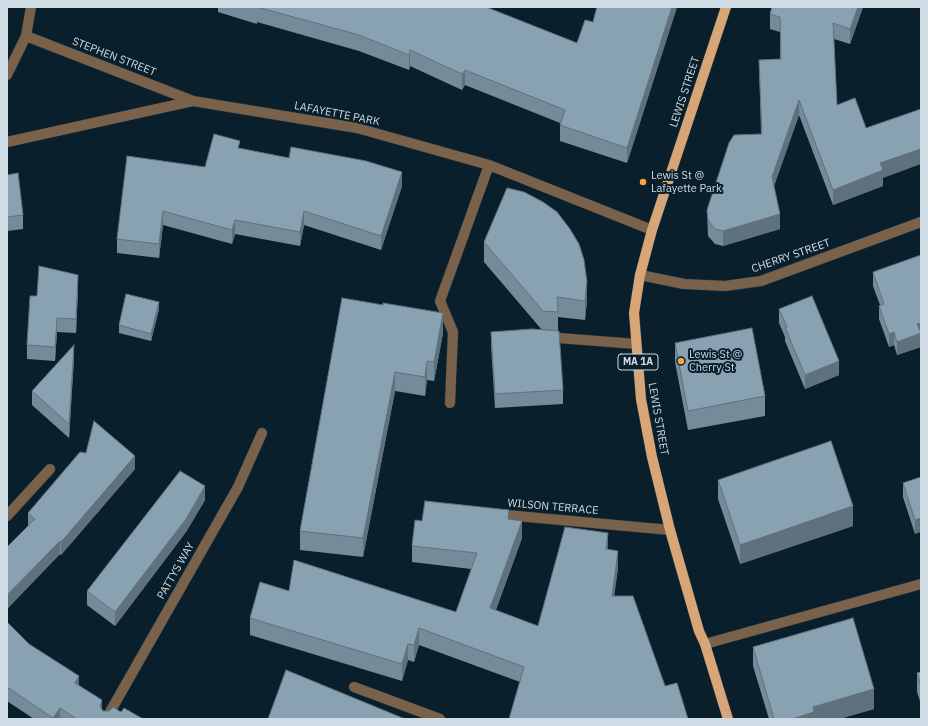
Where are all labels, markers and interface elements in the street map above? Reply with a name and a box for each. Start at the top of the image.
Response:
street label: STEPHEN STREET [70,35,158,79]
street label: LEWIS STREET [667,55,703,129]
street label: LAFAYETTE PARK [293,99,381,129]
place label: Lewis St @ Lafayette Park [651,169,722,195]
marker: Lewis St @ Lafayette Park [638,177,648,187]
street label: CHERRY STREET [750,236,832,276]
place label: Lewis St @ Cherry St [689,348,742,374]
road number: MA 1A [618,354,658,370]
marker: Lewis St @ Cherry St [676,356,686,366]
street label: LEWIS STREET [645,382,671,456]
street label: WILSON TERRACE [507,496,599,518]
street label: PATTYS WAY [154,540,198,602]

